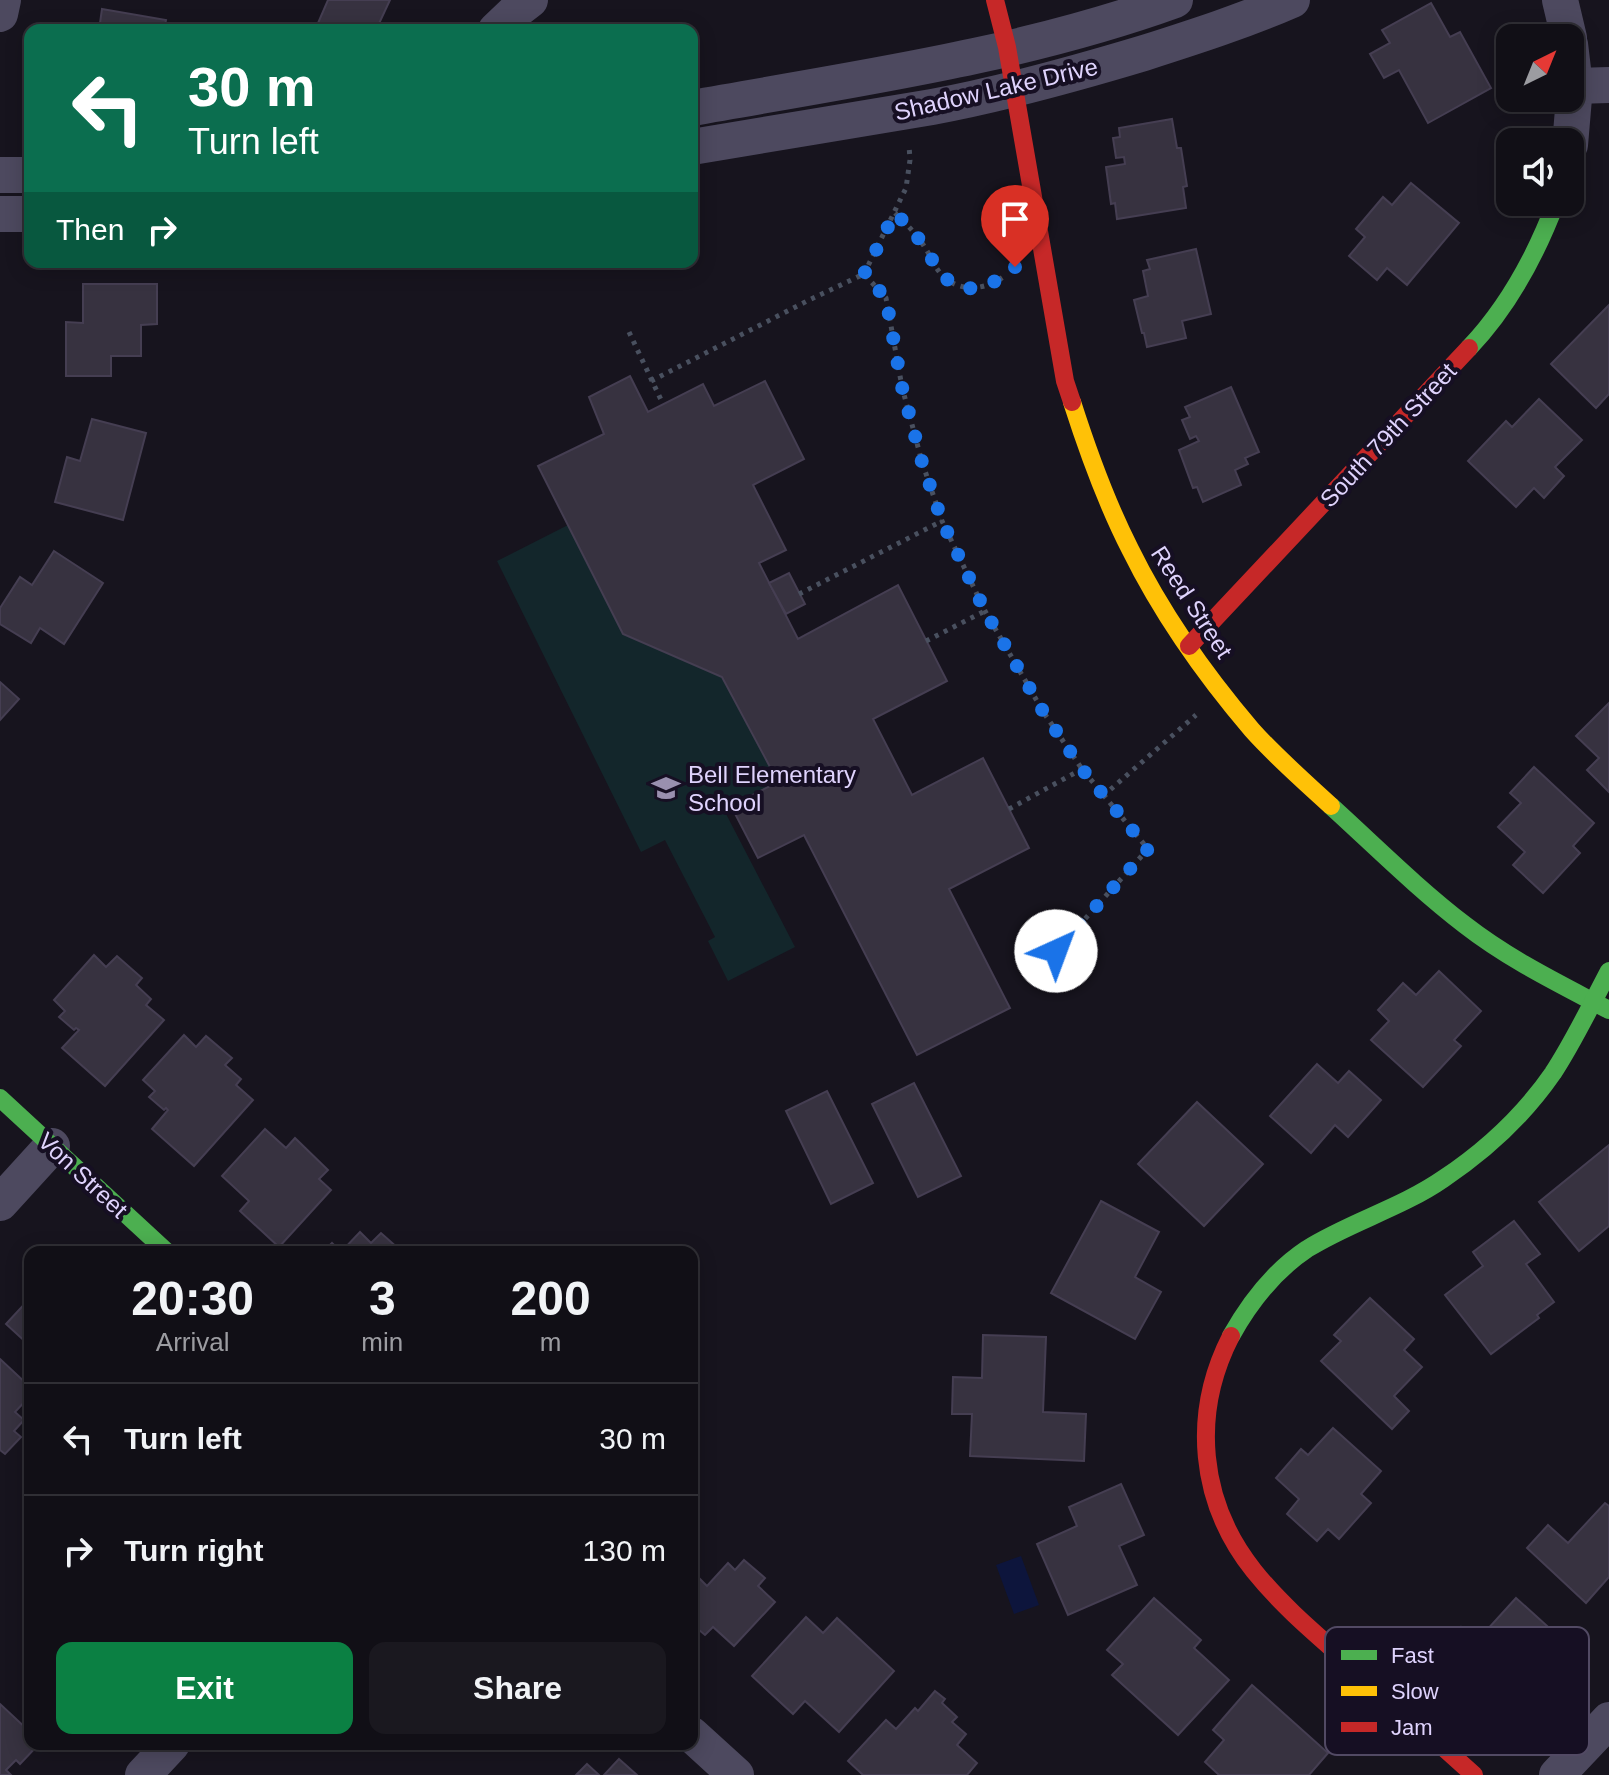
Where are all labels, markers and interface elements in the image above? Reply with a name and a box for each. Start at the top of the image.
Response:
north arrow [1496,24,1584,112]
map controls [1496,24,1584,216]
street label: Shadow Lake Drive [892,52,1100,126]
text: 30 m [188,55,316,118]
icon: left [56,56,160,160]
text: Turn left [188,121,319,162]
button: sound [1496,128,1584,216]
pin [981,185,1049,267]
icon: arrive [993,197,1037,241]
icon: right [140,208,184,252]
text: Then [56,213,124,246]
street label: South 79th Street [1314,357,1462,513]
street label: Reed Street [1146,541,1238,663]
place label: Bell Elementary School [688,761,856,816]
school or university icon: Bell Elementary School [651,773,681,803]
position arrow [1014,909,1098,993]
street label: Von Street [33,1127,133,1223]
text: 20:30 [131,1272,254,1325]
text: 3 [369,1272,396,1325]
text: 200 [511,1272,591,1325]
text: Arrival [156,1327,230,1357]
text: min [361,1327,403,1357]
text: m [540,1327,561,1357]
icon: left [56,1417,100,1461]
text: Turn left [124,1422,242,1455]
text: 30 m [599,1422,666,1455]
icon: right [56,1529,100,1573]
text: Turn right [124,1534,263,1567]
text: 130 m [583,1534,666,1567]
legend [1325,1627,1589,1755]
button: Exit [56,1642,353,1734]
button: Share [369,1642,666,1734]
text: Fast [1391,1643,1434,1668]
text: Slow [1391,1679,1439,1704]
text: Jam [1391,1715,1433,1740]

